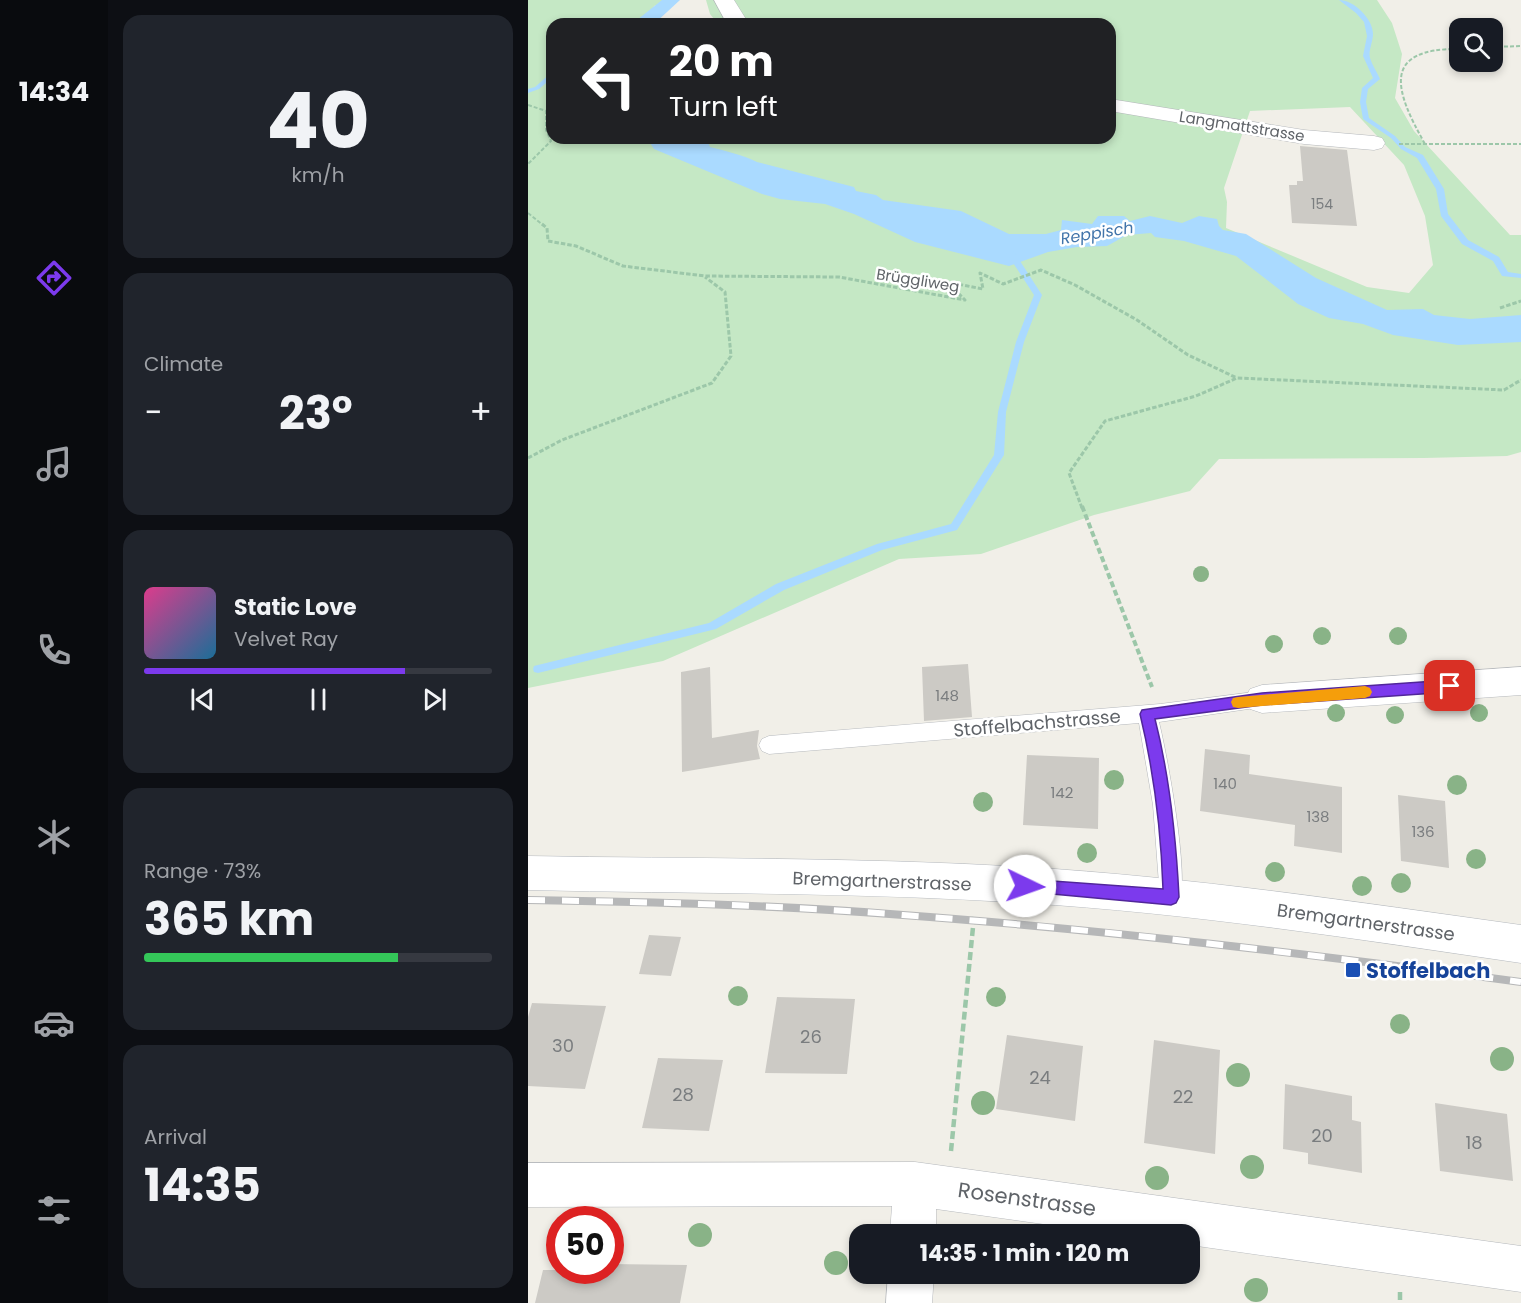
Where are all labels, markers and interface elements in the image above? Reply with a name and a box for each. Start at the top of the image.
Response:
map controls [1449,18,1503,72]
button: search [1449,18,1503,72]
text: 20 m [669,32,774,91]
icon: left [570,42,648,120]
text: 40 [266,66,370,175]
text: 14:34 [19,73,89,110]
text: Turn left [669,88,778,125]
street label: Langmattstrasse [1178,106,1306,146]
text: km/h [291,161,345,189]
house number: 154 [1311,194,1333,214]
water label: Reppisch [1059,216,1135,250]
icon: directions [33,257,75,299]
street label: Brüggliweg [875,263,961,297]
text: Climate [144,350,223,378]
text: 23° [279,382,353,445]
text: − [144,389,162,436]
text: + [469,389,492,436]
icon: music [33,443,75,485]
text: Static Love [234,592,357,623]
text: Velvet Ray [234,625,338,653]
icon: phone [33,629,75,671]
pin [1424,660,1475,711]
icon: arrive [1433,669,1466,702]
icon: previous [186,683,219,716]
icon: pause [302,683,335,716]
icon: next [418,683,451,716]
house number: 148 [935,685,959,706]
street label: Stoffelbachstrasse [952,703,1122,743]
house number: 140 [1213,773,1237,794]
house number: 142 [1051,782,1073,803]
house number: 138 [1306,806,1330,827]
icon: climate [33,816,75,858]
house number: 136 [1411,821,1435,842]
position arrow [993,854,1057,918]
text: Range · 73% [144,857,261,885]
street label: Bremgartnerstrasse [792,865,972,897]
text: 365 km [144,888,314,951]
street label: Bremgartnerstrasse [1276,897,1456,947]
place label: Stoffelbach [1366,956,1490,985]
marker: Stoffelbach [1344,961,1362,979]
icon: car [33,1002,75,1044]
house number: 26 [800,1024,822,1049]
house number: 30 [552,1033,574,1058]
house number: 24 [1029,1065,1051,1090]
house number: 28 [672,1082,694,1107]
house number: 22 [1173,1084,1193,1109]
text: Arrival [144,1123,207,1151]
house number: 20 [1311,1123,1333,1148]
house number: 18 [1465,1130,1483,1155]
text: 14:35 [144,1154,261,1217]
street label: Rosenstrasse [956,1175,1098,1223]
icon: filters [33,1189,75,1231]
speed limit sign: 50 [546,1206,624,1284]
text: 14:35 · 1 min · 120 m [920,1238,1129,1269]

